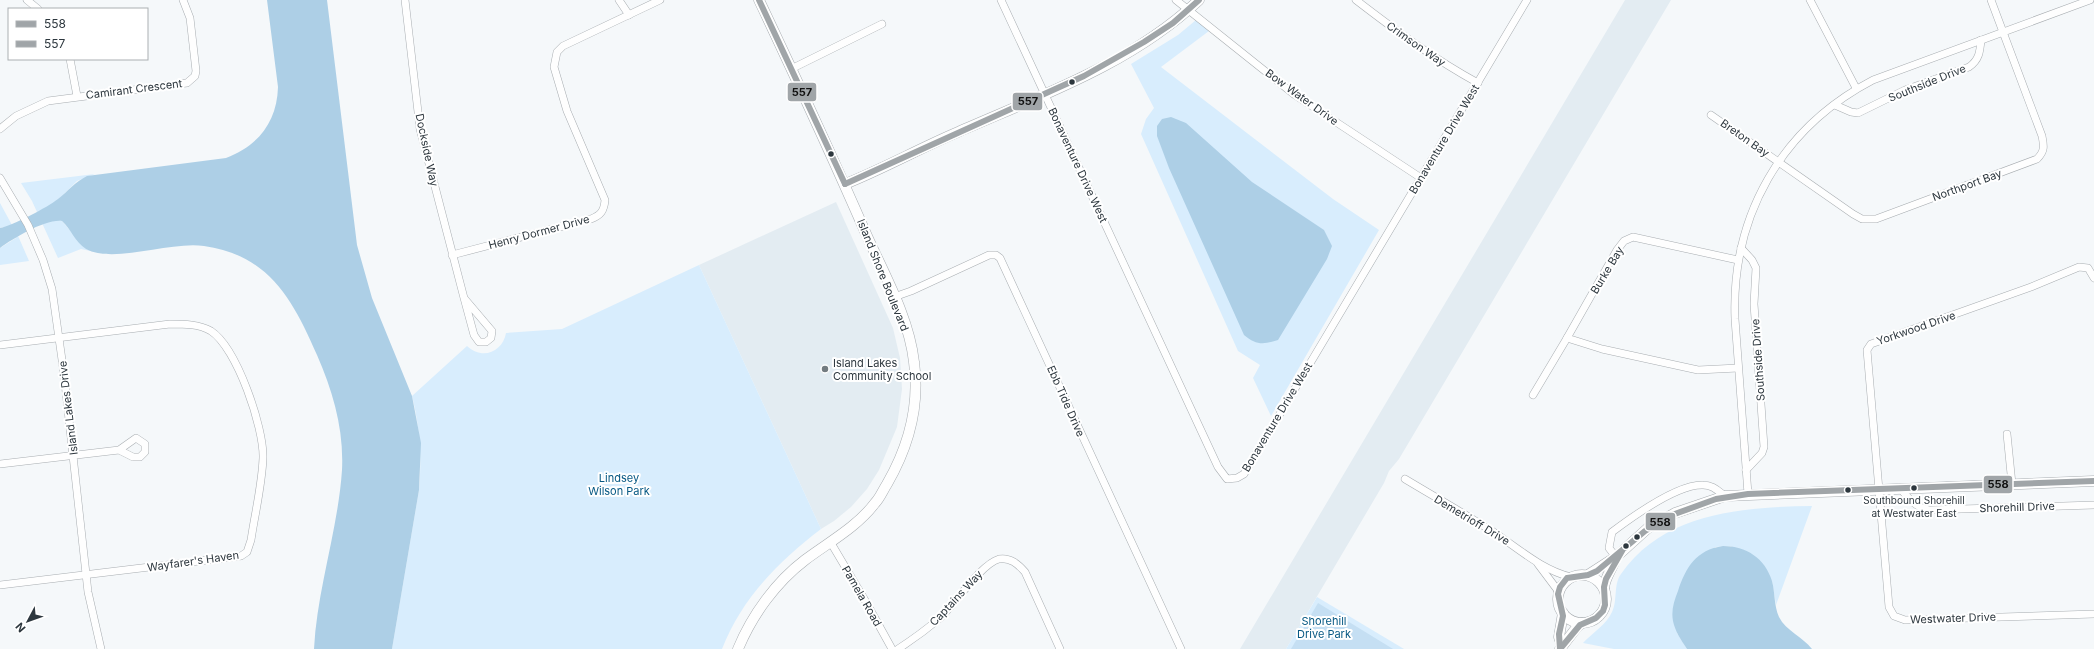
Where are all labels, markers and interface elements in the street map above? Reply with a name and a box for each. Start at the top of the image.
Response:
legend [8,8,148,60]
text: 558 [44,16,66,31]
street label: Crimson Way [1384,18,1448,70]
text: 557 [44,36,66,51]
street label: Southside Drive [1886,61,1968,105]
street label: Bow Water Drive [1263,66,1341,128]
street label: Camirant Crescent [85,76,183,102]
unlabelled marker [1067,77,1077,87]
street label: Bonaventure Drive West [1406,81,1482,196]
line badge: 557 [787,82,817,102]
text: 557 [792,85,812,99]
line badge: 557 [1012,92,1043,111]
text: 557 [1018,94,1038,108]
street label: Bonaventure Drive West [1045,105,1111,225]
street label: Dockside Way [412,112,442,188]
street label: Breton Bay [1718,116,1772,160]
unlabelled marker [826,149,836,159]
street label: Northport Bay [1930,166,2004,204]
street label: Henry Dormer Drive [487,212,591,252]
street label: Island Shore Boulevard [854,217,912,333]
street label: Burke Bay [1587,244,1627,296]
street label: Yorkwood Drive [1875,308,1957,348]
street label: Southside Drive [1748,318,1768,402]
place label: Island Lakes Community School [833,356,931,383]
street label: Bonaventure Drive West [1239,359,1315,474]
street label: Island Lakes Drive [55,360,81,456]
street label: Ebb Tide Drive [1044,363,1088,439]
marker: Island Lakes Community School [820,364,830,374]
park label: Lindsey Wilson Park [588,471,650,498]
line badge: 558 [1983,475,2013,494]
text: 558 [1987,477,2009,491]
marker: Southbound Shorehill at Westwater East [1909,483,1919,493]
unlabelled marker [1843,485,1853,495]
street label: Demetrioff Drive [1432,492,1512,548]
place label: Southbound Shorehill at Westwater East [1863,494,1965,519]
street label: Shorehill Drive [1979,499,2055,515]
line badge: 558 [1645,512,1676,531]
text: 558 [1649,515,1671,529]
unlabelled marker [1632,532,1642,542]
unlabelled marker [1621,541,1631,551]
street label: Wayfarer's Haven [146,548,240,574]
street label: Pamela Road [839,563,885,629]
street label: Captains Way [927,567,985,629]
north arrow [8,601,48,641]
street label: Westwater Drive [1910,610,1996,626]
park label: Shorehill Drive Park [1297,614,1351,641]
text: N [12,620,28,635]

